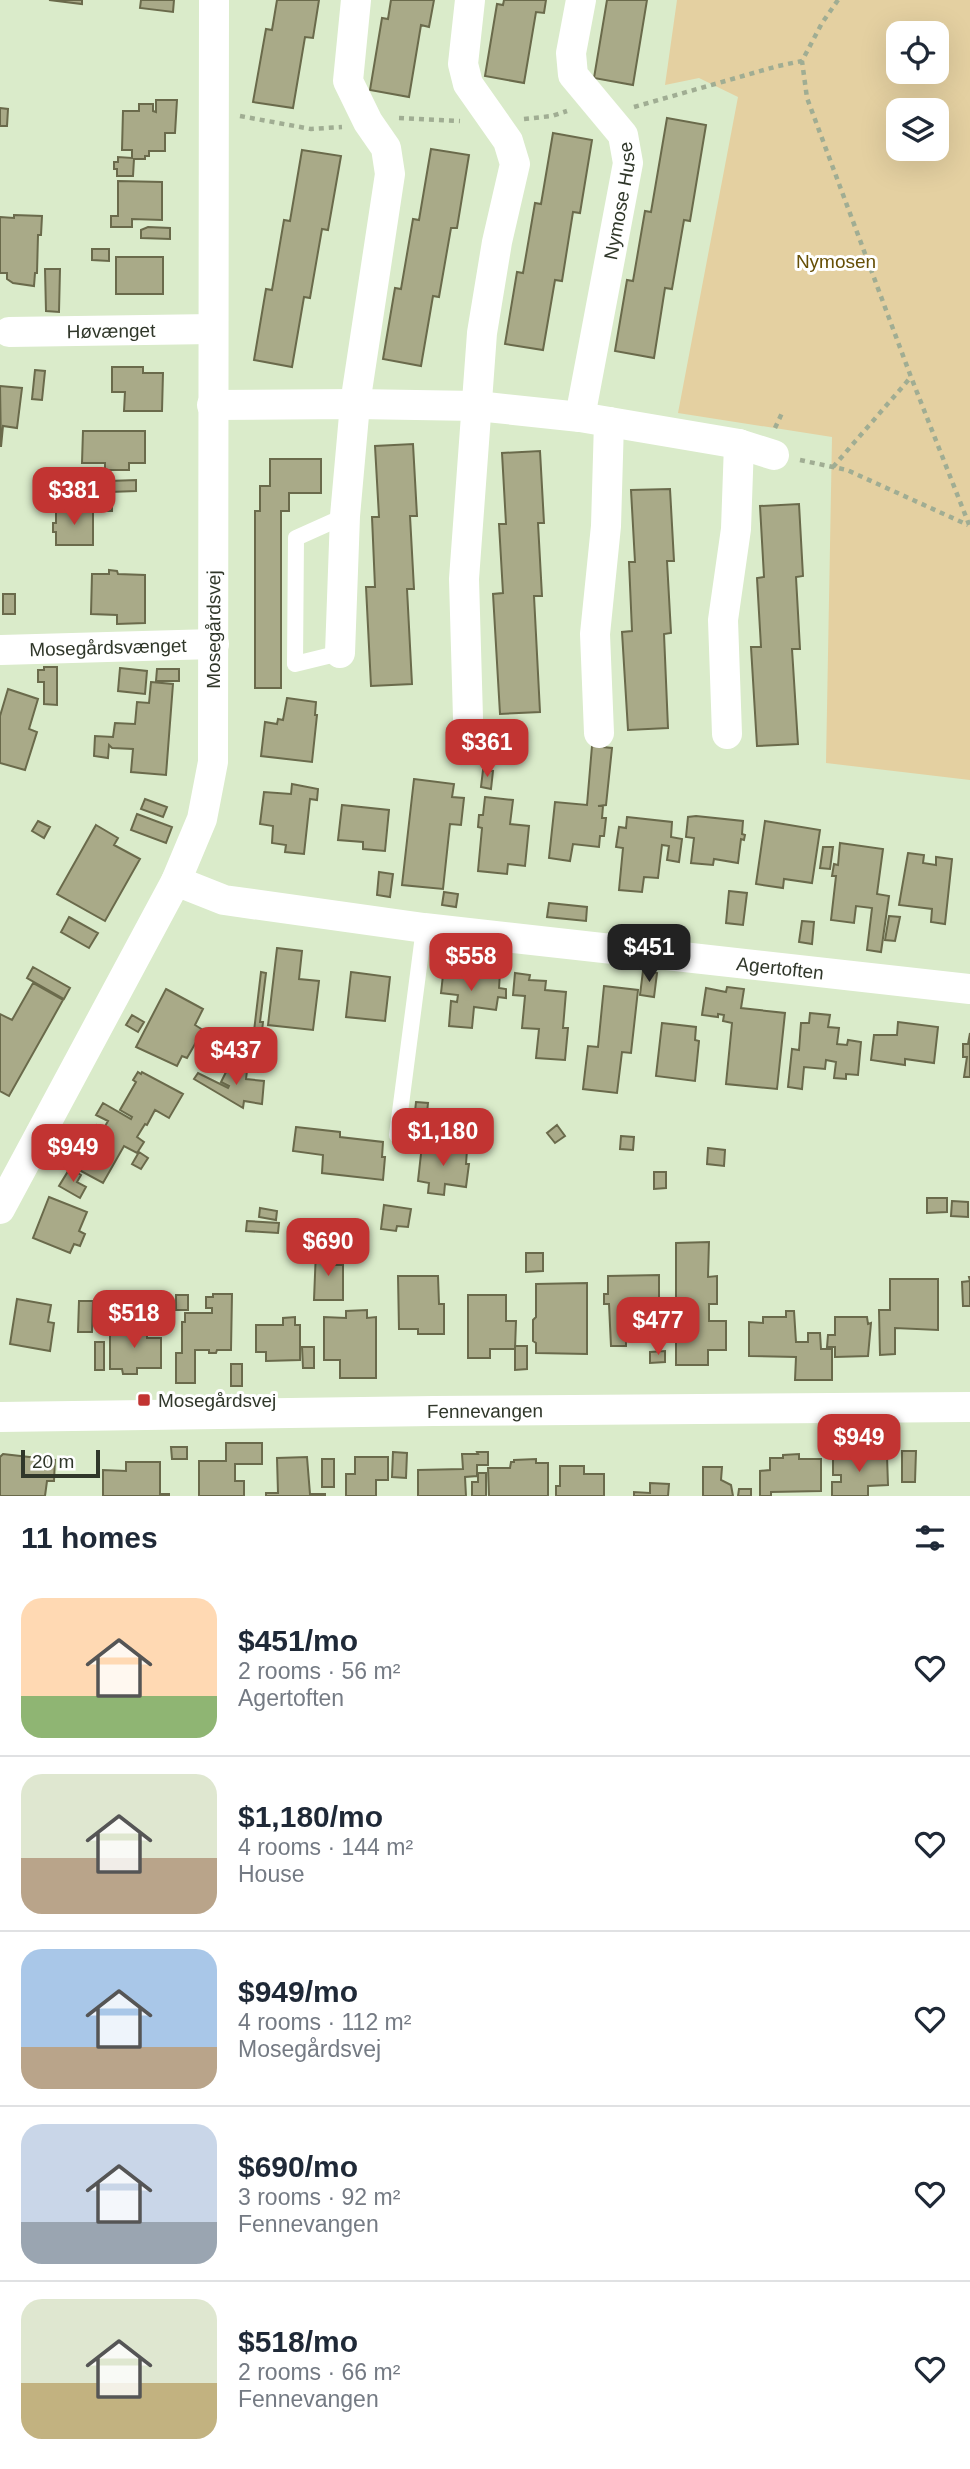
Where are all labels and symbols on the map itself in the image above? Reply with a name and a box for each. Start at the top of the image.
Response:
street label: Nymose Huse [599,140,639,261]
park label: Nymosen [796,251,876,272]
street label: Høvænget [66,319,156,342]
pin: $381 [33,468,115,527]
street label: Mosegårdsvej [203,570,224,689]
street label: Mosegårdsvænget [29,634,188,660]
pin: $361 [446,720,528,779]
pin: $451 [608,925,690,984]
pin: $558 [430,934,512,993]
street label: Agertoften [735,952,825,983]
pin: $437 [195,1028,277,1087]
pin: $1,180 [386,1108,500,1168]
pin: $949 [32,1124,114,1184]
pin: $690 [287,1218,369,1278]
pin: $518 [93,1290,175,1350]
pin: $477 [617,1298,699,1357]
place label: Mosegårdsvej [158,1390,276,1411]
marker: Mosegårdsvej [136,1392,152,1408]
street label: Fennevangen [427,1400,543,1422]
pin: $949 [818,1414,900,1474]
scale bar [21,1447,100,1479]

